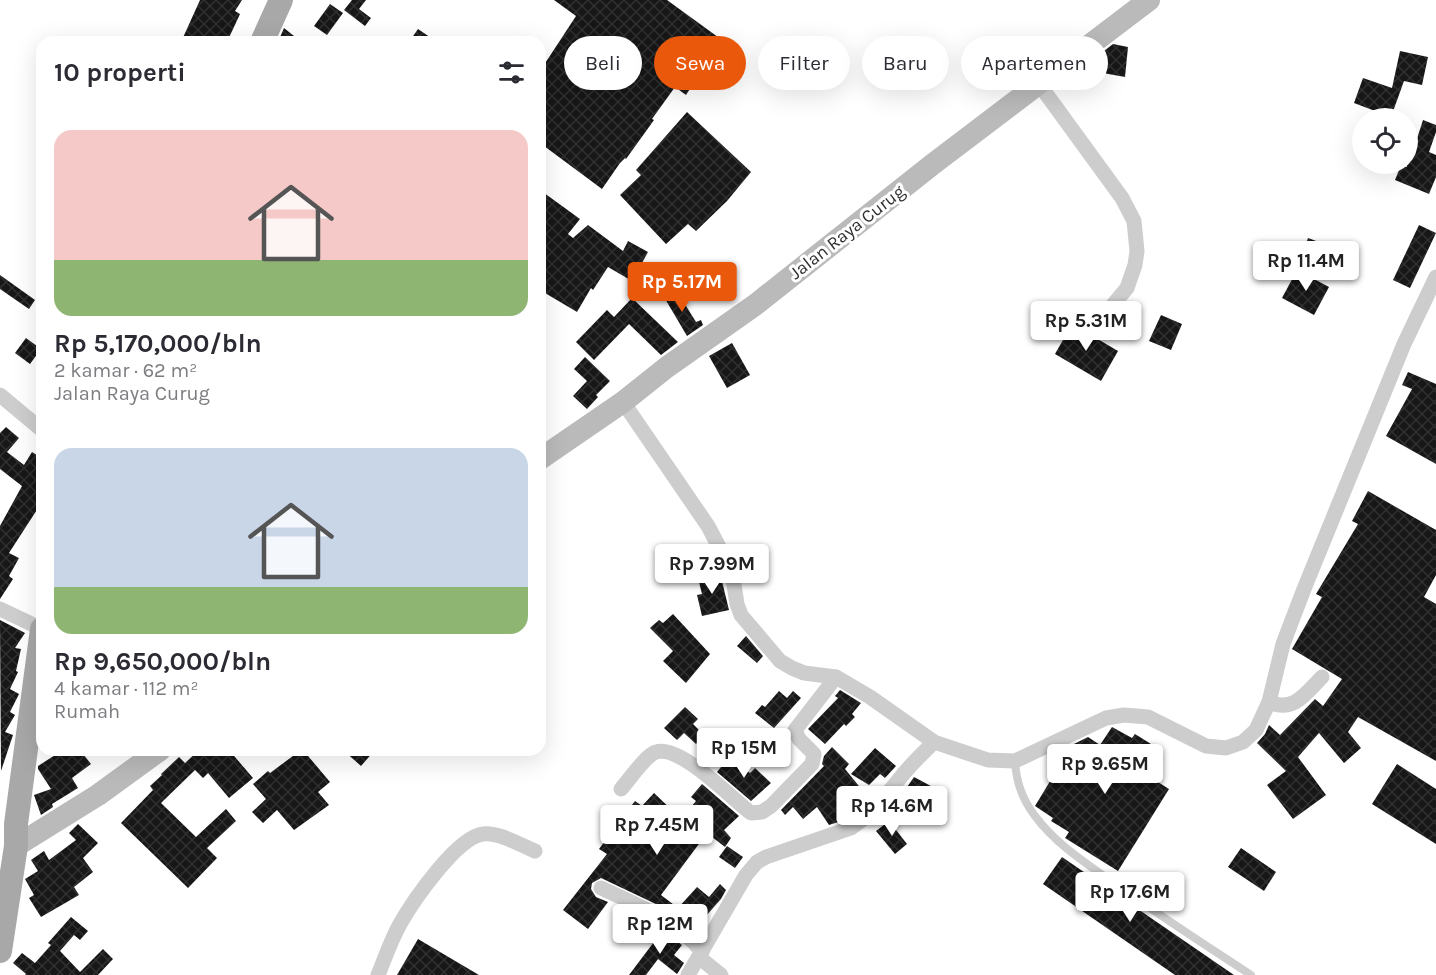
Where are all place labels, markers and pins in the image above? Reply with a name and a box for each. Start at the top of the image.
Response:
pin: Rp 11.4M [1244,241,1368,292]
pin: Rp 5.17M [620,262,744,313]
pin: Rp 5.31M [1024,301,1148,352]
pin: Rp 7.99M [650,544,774,595]
pin: Rp 15M [695,728,793,779]
pin: Rp 9.65M [1043,744,1167,795]
pin: Rp 14.6M [830,786,954,837]
pin: Rp 7.45M [595,805,719,856]
pin: Rp 17.6M [1068,872,1192,923]
pin: Rp 12M [611,904,709,955]

